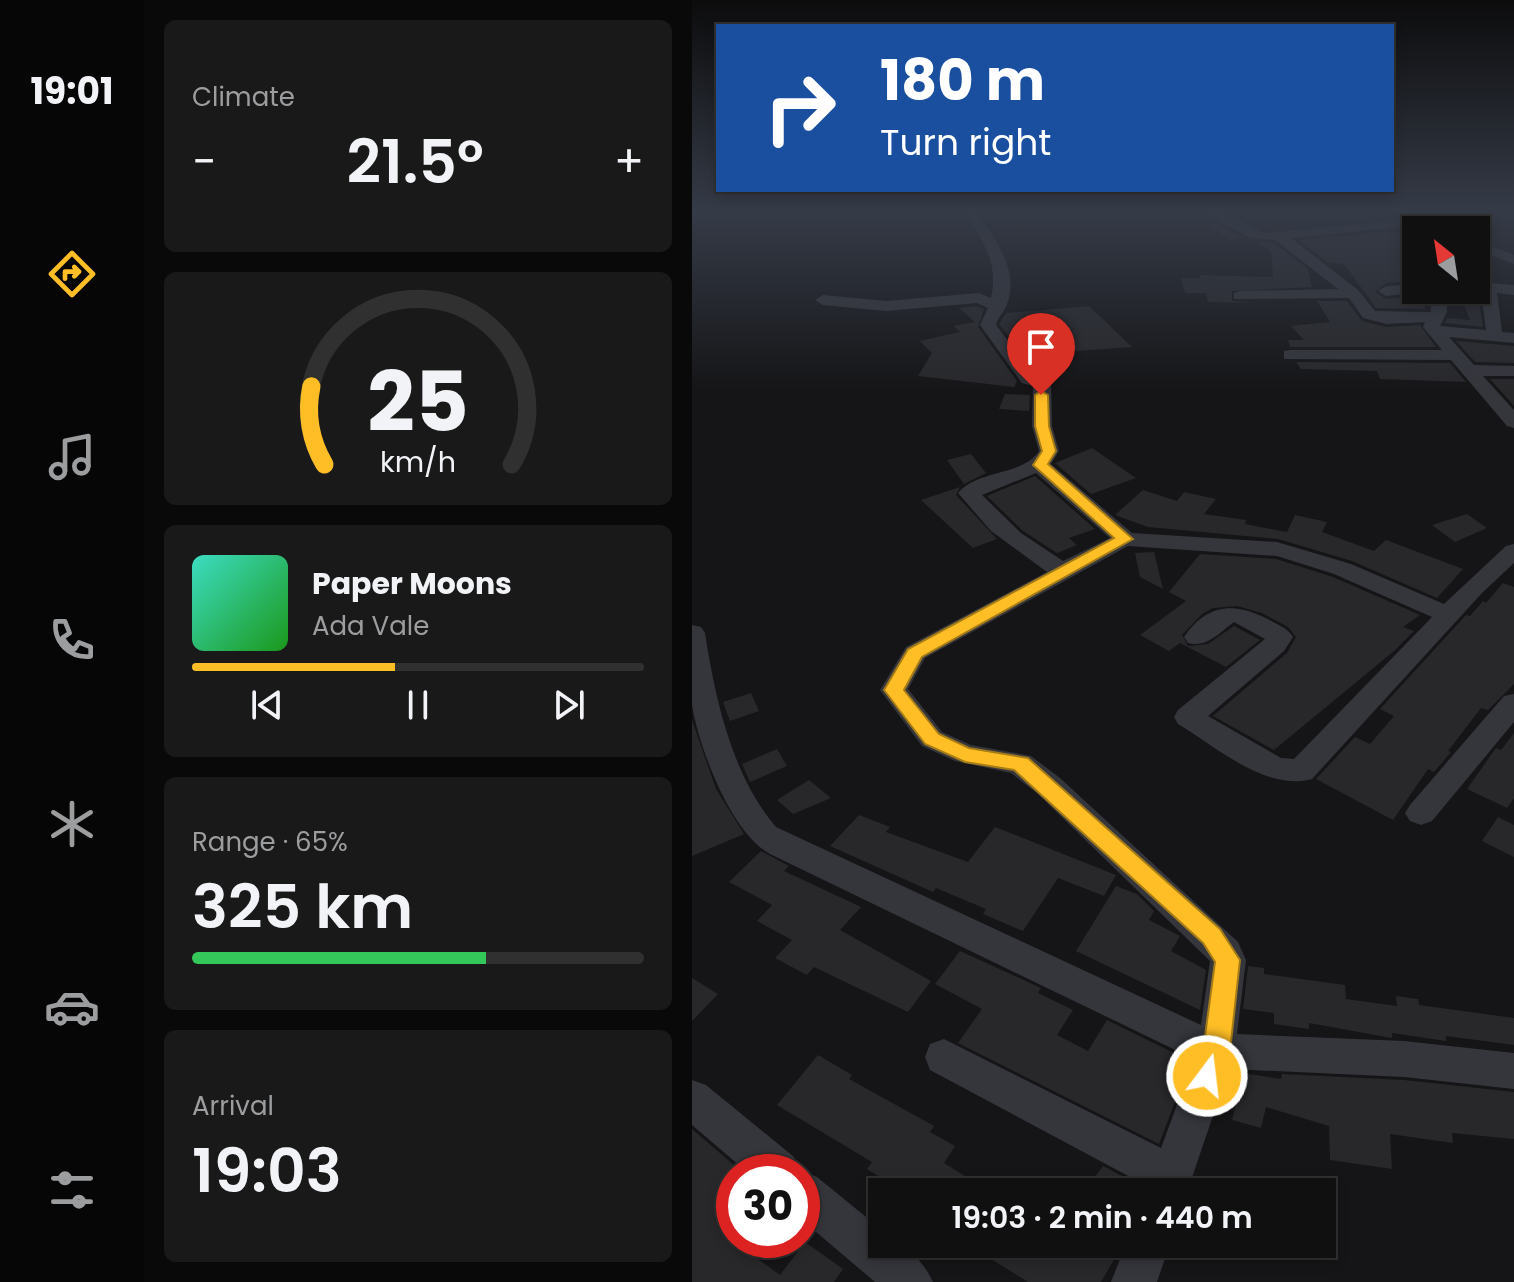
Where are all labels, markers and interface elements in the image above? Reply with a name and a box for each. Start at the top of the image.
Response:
text: 180 m [880,41,1045,120]
icon: right [748,56,852,160]
text: 19:01 [31,66,113,117]
text: Climate [192,79,295,115]
text: Turn right [880,117,1051,168]
text: 21.5° [347,120,484,204]
text: − [192,131,216,192]
text: + [614,131,644,192]
north arrow [1402,216,1490,304]
map controls [1402,216,1490,304]
icon: directions [44,246,100,302]
pin [1007,313,1075,395]
icon: arrive [1019,325,1063,369]
text: 25 [367,343,469,459]
icon: music [44,429,100,485]
text: km/h [380,442,456,482]
text: Paper Moons [312,562,512,605]
text: Ada Vale [312,608,429,644]
icon: phone [44,612,100,668]
icon: previous [245,683,289,727]
icon: pause [396,683,440,727]
icon: next [547,683,591,727]
icon: climate [44,796,100,852]
text: Range · 65% [192,824,348,860]
text: 325 km [192,865,413,949]
icon: car [44,979,100,1035]
position arrow [1165,1034,1249,1118]
text: Arrival [192,1088,274,1124]
text: 19:03 [192,1129,342,1213]
speed limit sign: 30 [716,1154,820,1258]
icon: filters [44,1162,100,1218]
text: 19:03 · 2 min · 440 m [951,1196,1253,1239]

